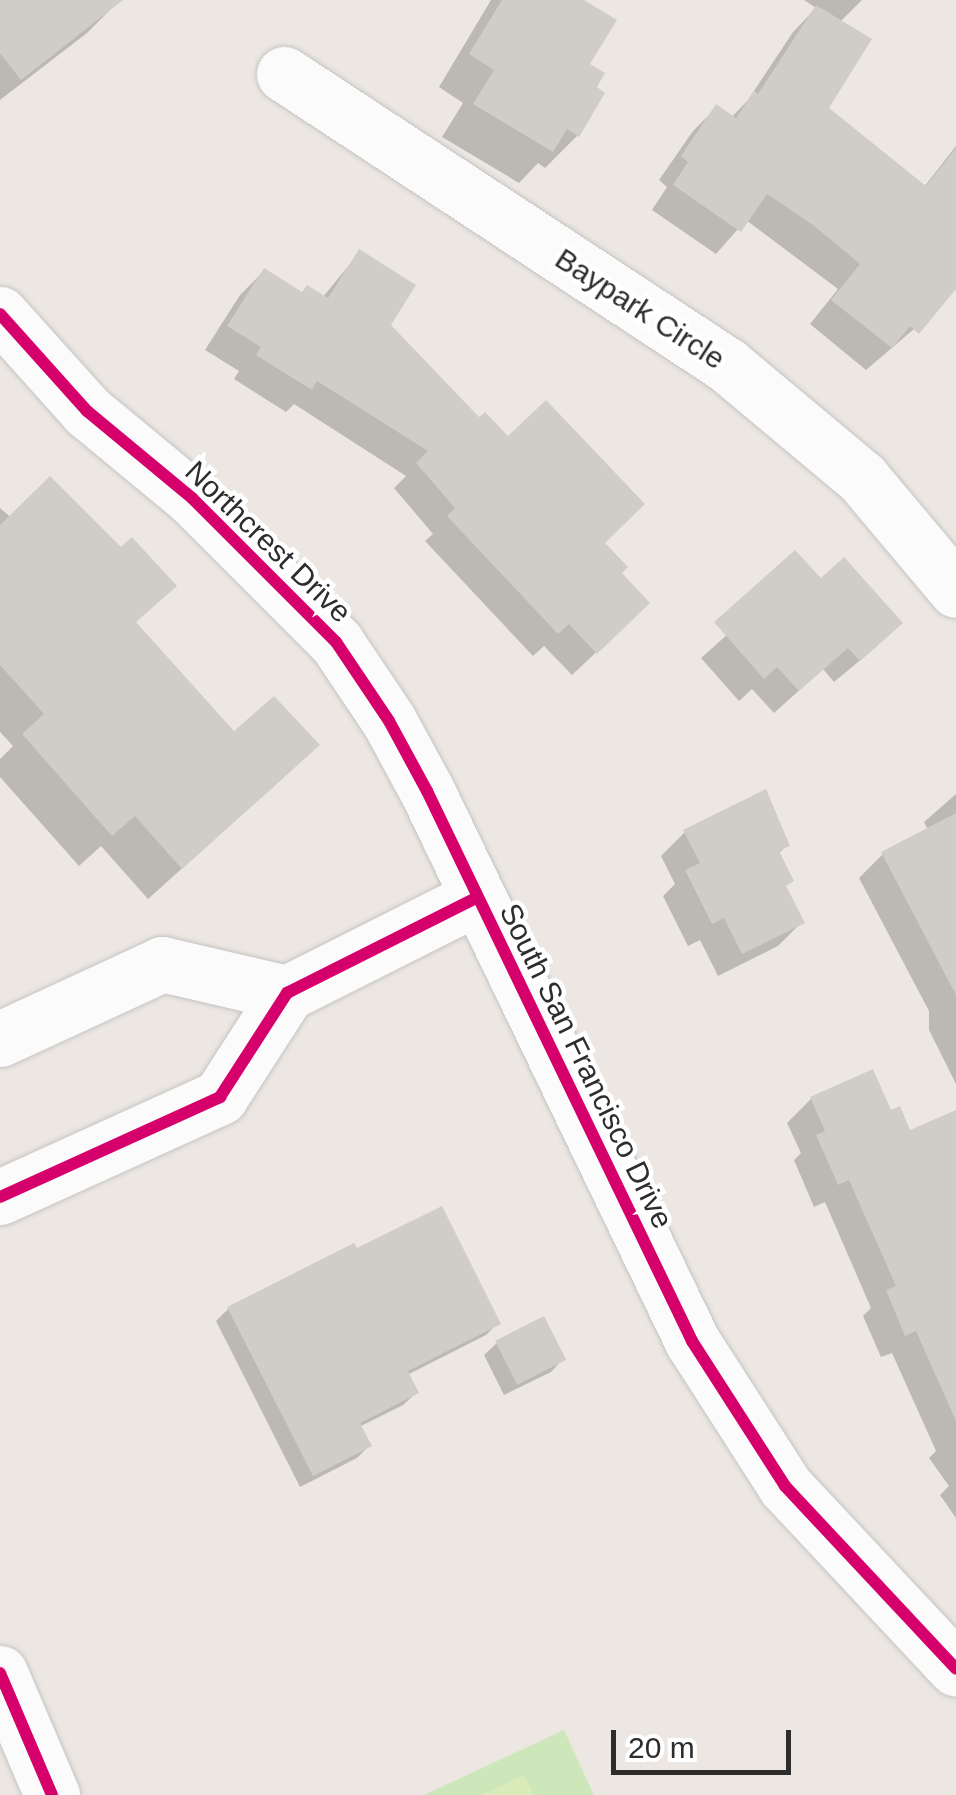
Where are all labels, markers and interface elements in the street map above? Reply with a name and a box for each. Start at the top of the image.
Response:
street label: Baypark Circle [548,241,732,377]
street label: Northcrest Drive [178,454,358,630]
street label: South San Francisco Drive [492,898,680,1234]
scale bar [616,1710,796,1772]
text: 20 m [628,1731,695,1764]

